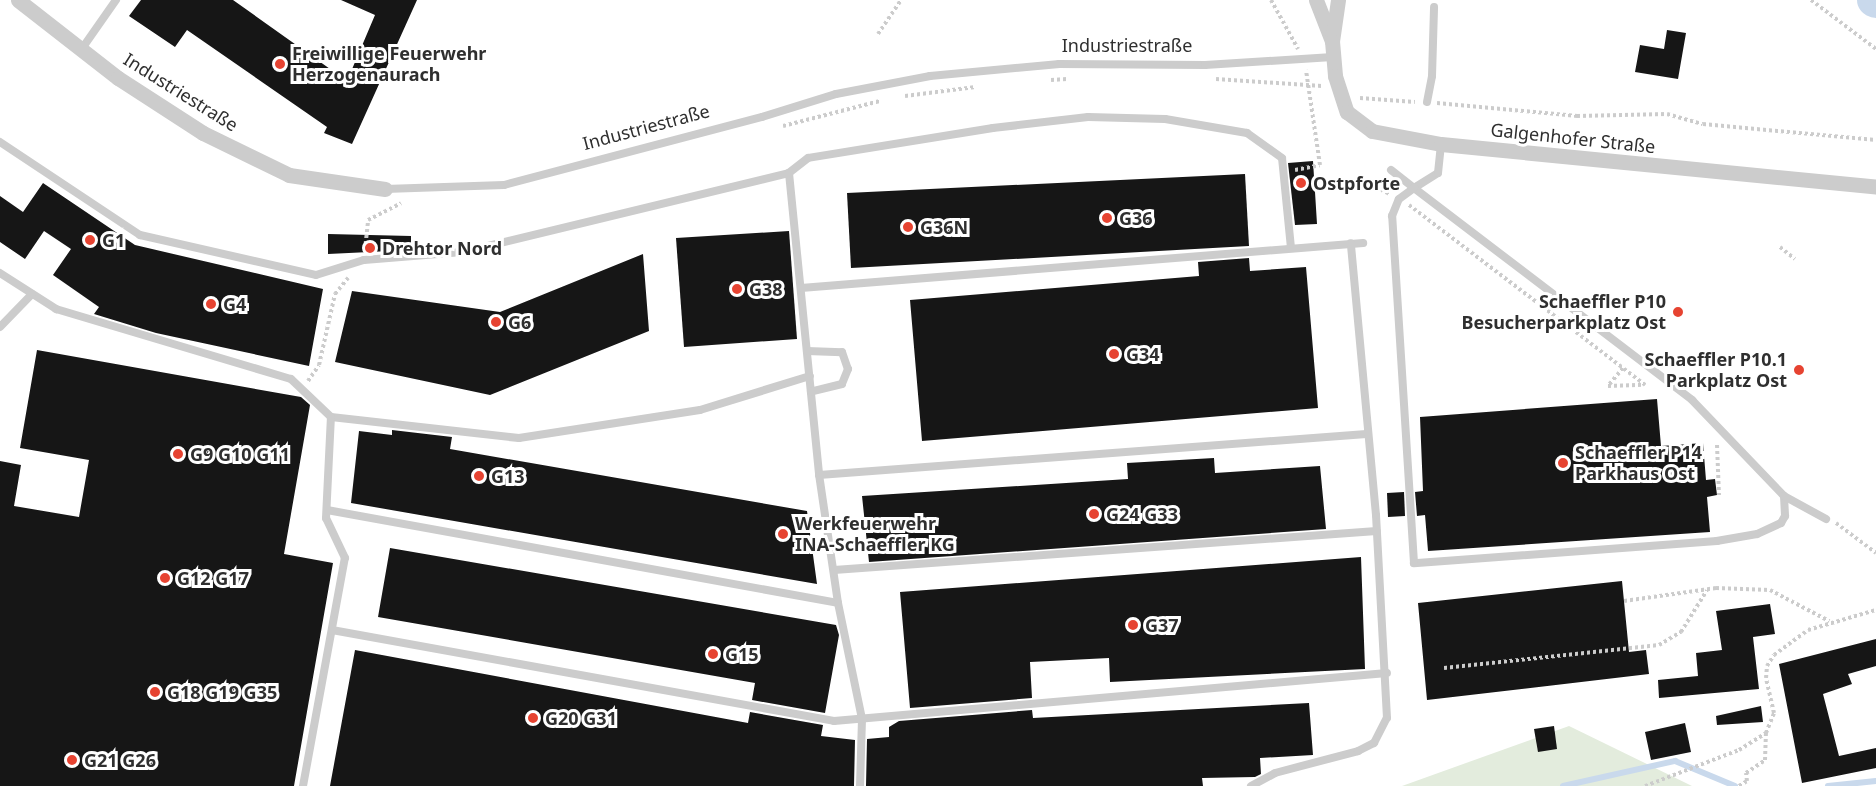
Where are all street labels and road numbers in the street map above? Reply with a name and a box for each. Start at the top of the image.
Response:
street label: Industriestraße [1062,34,1192,56]
street label: Industriestraße [120,48,242,136]
street label: Industriestraße [580,100,712,154]
street label: Galgenhofer Straße [1489,119,1657,157]

